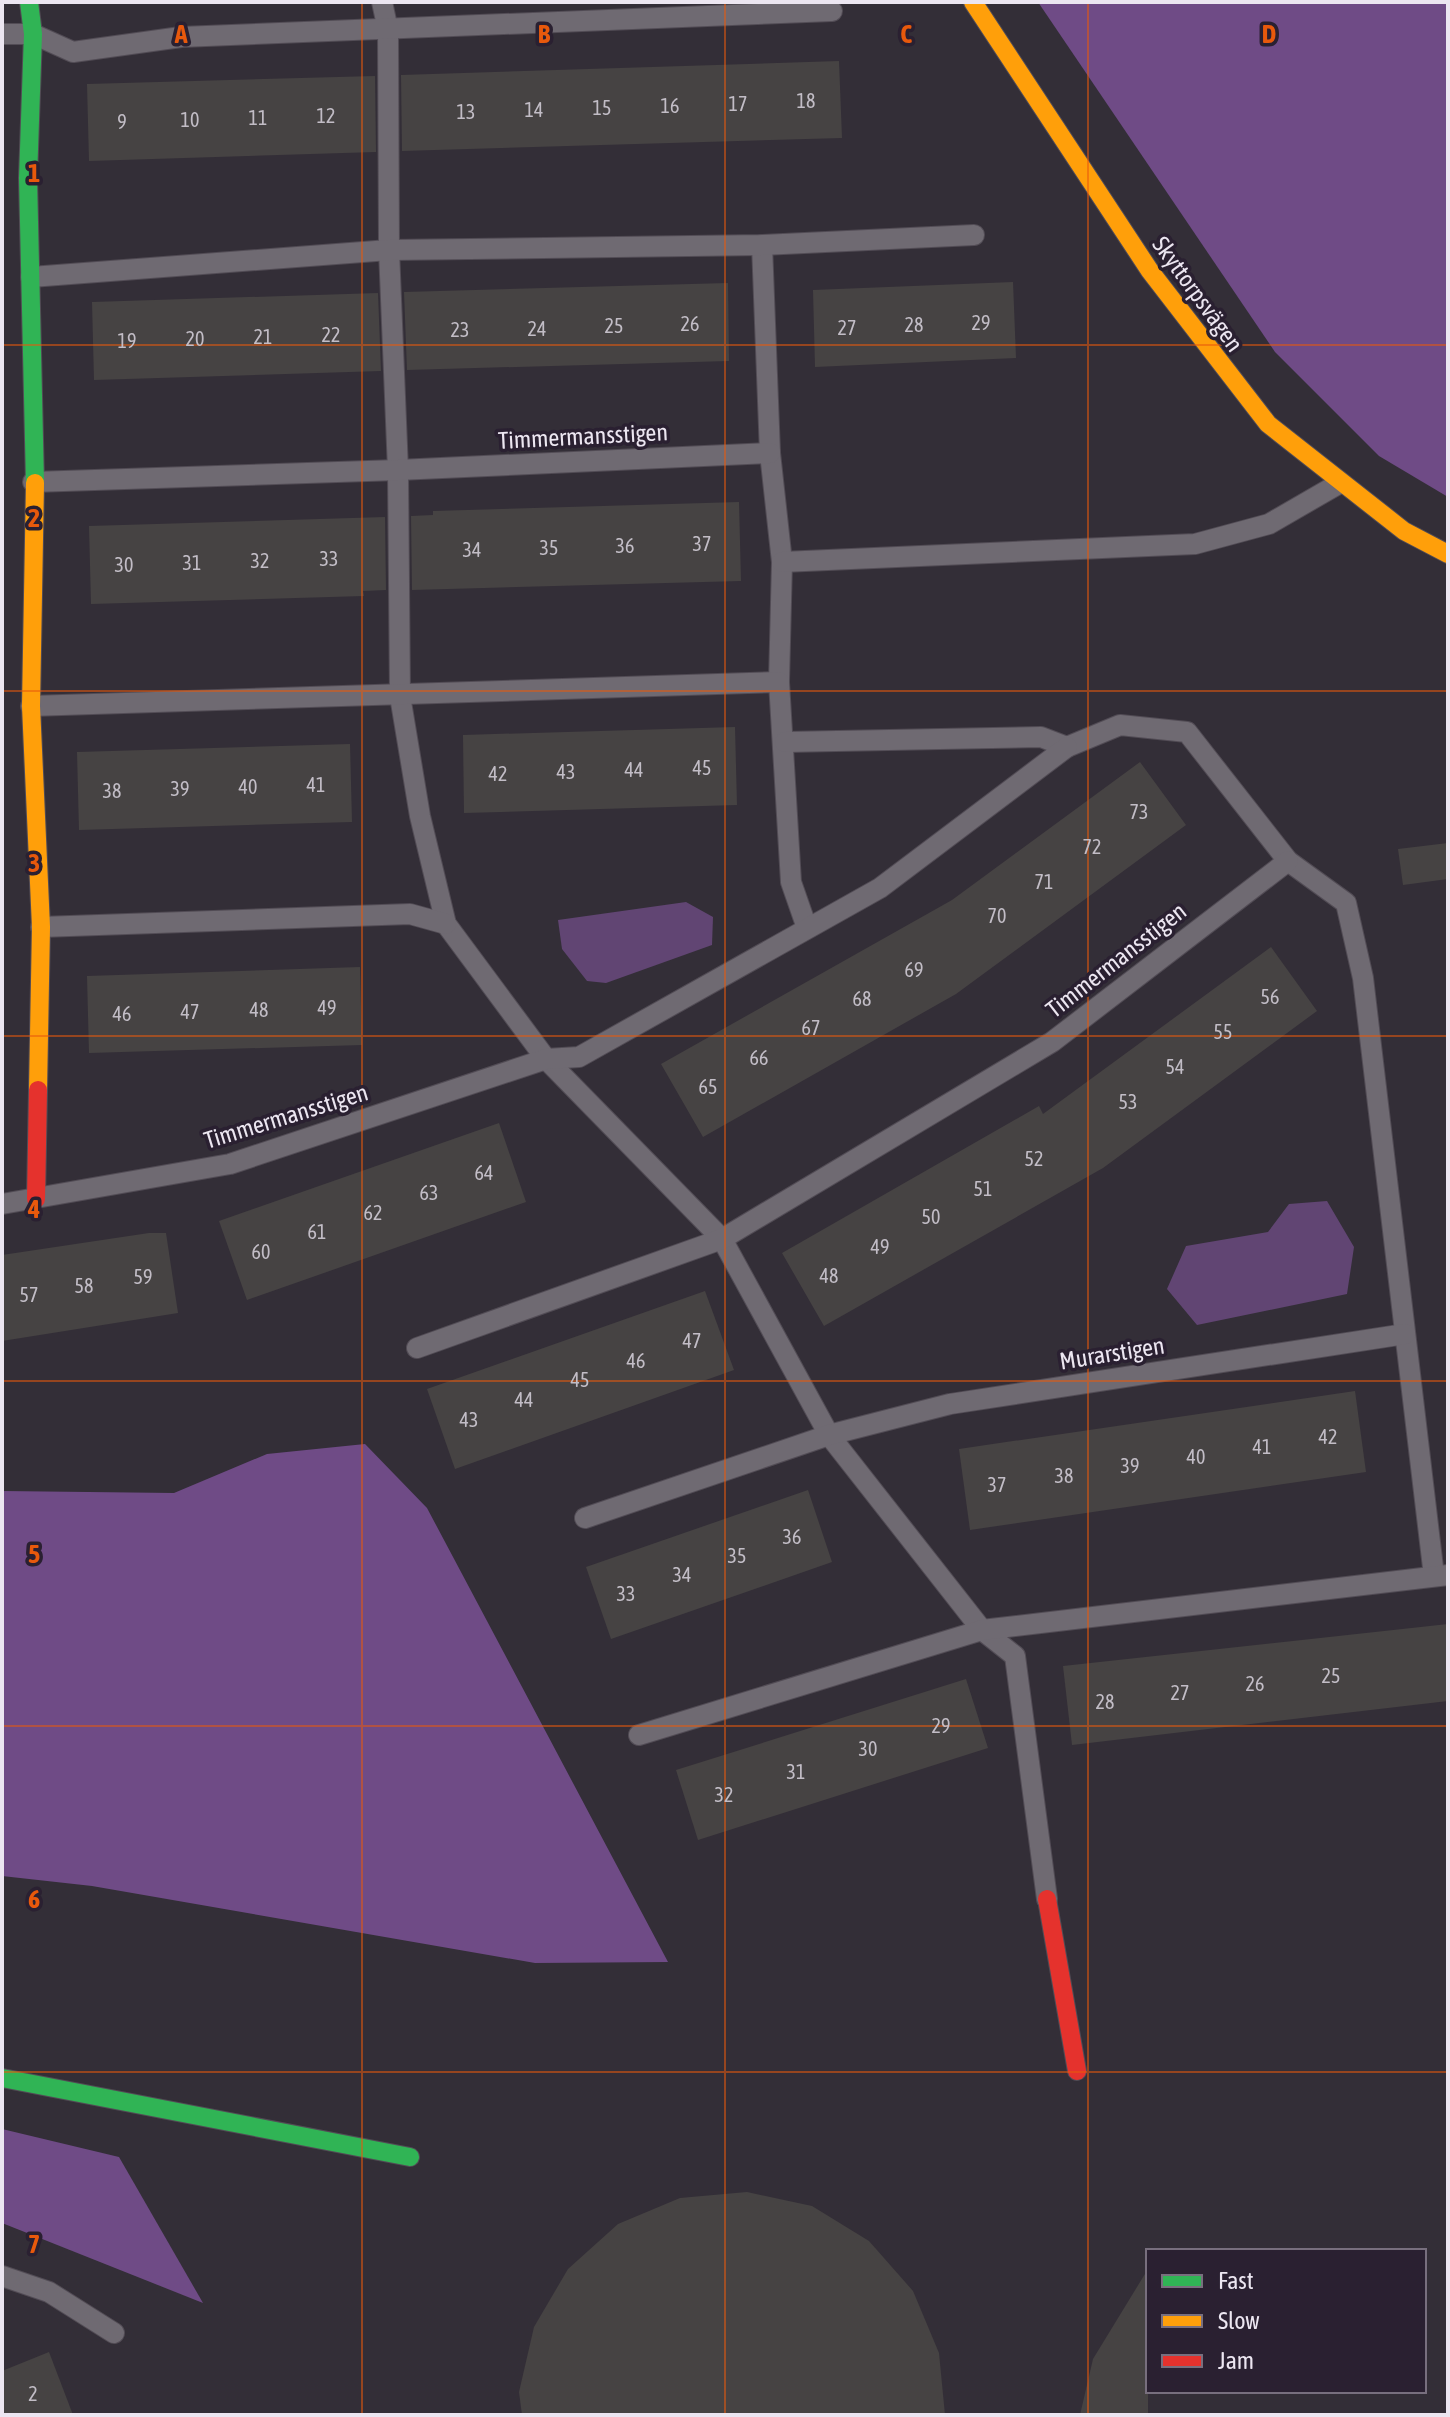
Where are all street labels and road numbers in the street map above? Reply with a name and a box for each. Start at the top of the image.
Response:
street label: Skyttorpsvägen [1147,231,1249,357]
street label: Timmermansstigen [497,418,669,454]
street label: Timmermansstigen [1041,897,1191,1023]
street label: Timmermansstigen [201,1078,371,1154]
street label: Murarstigen [1058,1331,1166,1375]

